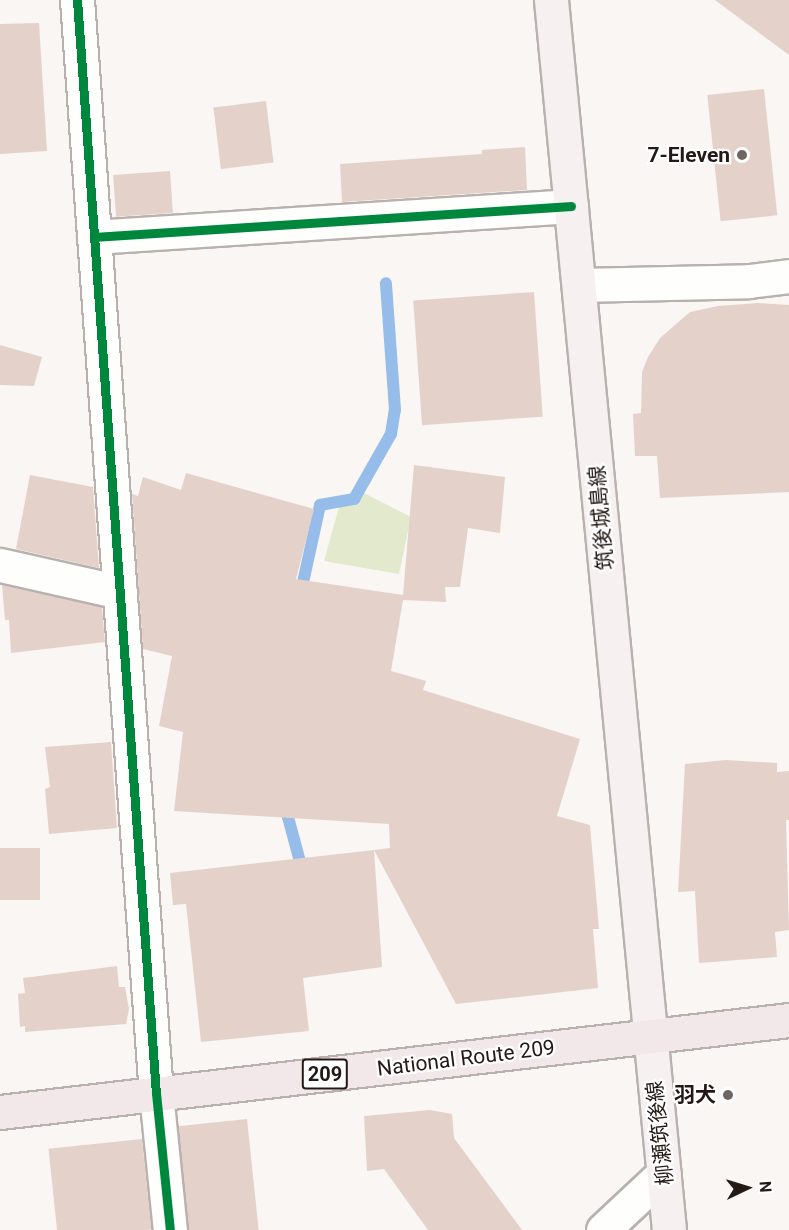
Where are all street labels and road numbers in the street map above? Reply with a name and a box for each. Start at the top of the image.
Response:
street label: 筑後城島線 [584,465,618,571]
street label: National Route 209 [376,1035,556,1081]
road number: 209 [301,1057,349,1091]
street label: 柳瀬筑後線 [642,1079,678,1187]

